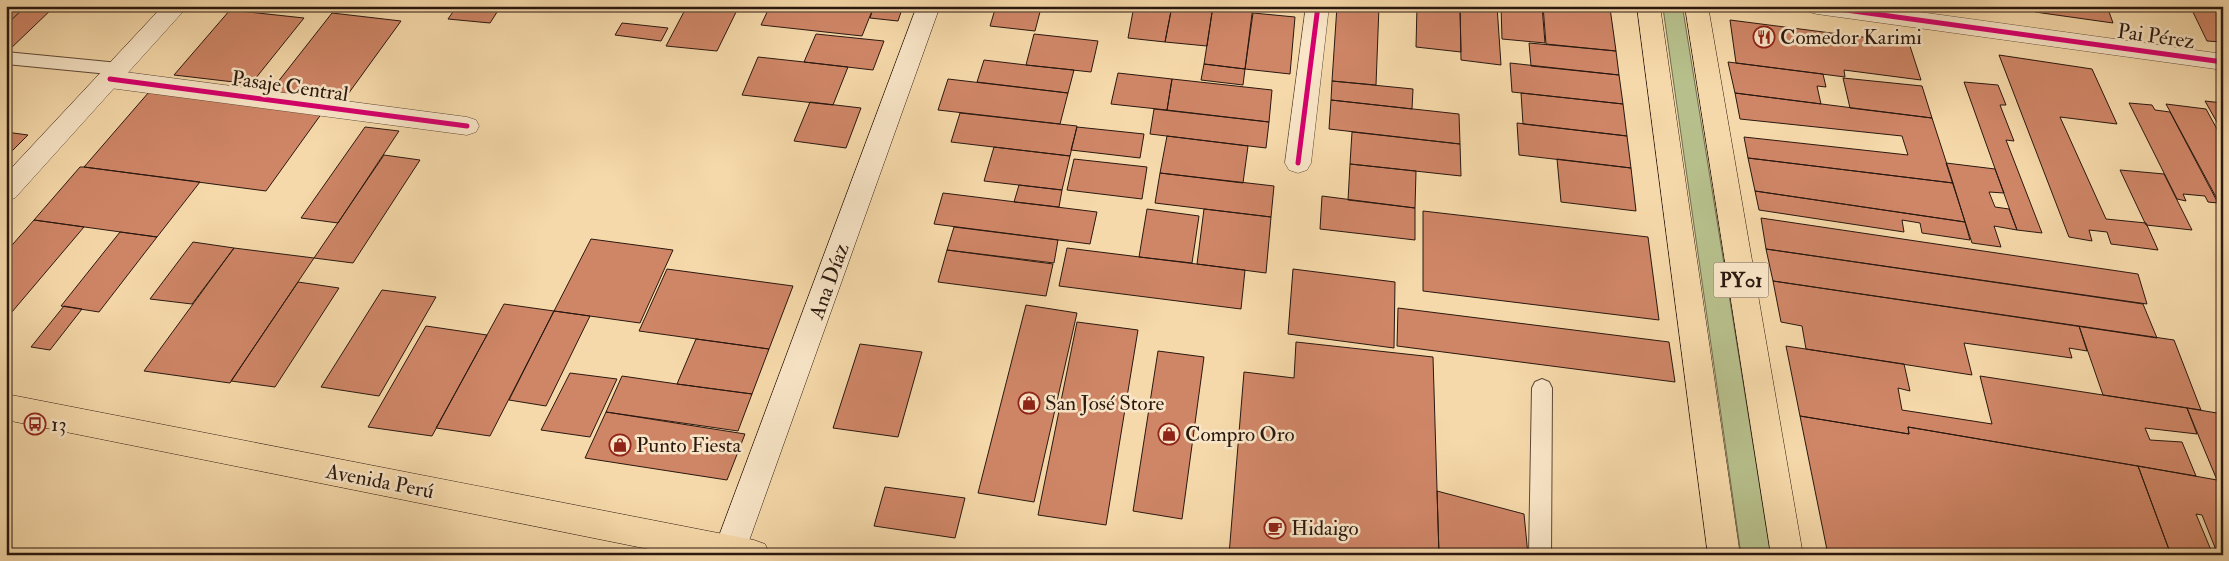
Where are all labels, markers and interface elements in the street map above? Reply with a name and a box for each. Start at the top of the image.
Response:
street label: Pai Pérez [2116,18,2196,55]
place label: Comedor Karimi [1780,24,1922,51]
restaurant icon: Comedor Karimi [1752,25,1776,49]
street label: Pasaje Central [230,65,351,108]
street label: Ana Díaz [803,240,856,324]
road number: PY01 [1714,262,1768,298]
place label: San José Store [1045,390,1164,417]
shop icon: San José Store [1017,391,1041,415]
place label: 13 [51,411,67,438]
bus stop icon: 13 [23,412,47,436]
place label: Compro Oro [1185,421,1295,448]
shop icon: Compro Oro [1157,422,1181,446]
place label: Punto Fiesta [636,432,741,459]
shop icon: Punto Fiesta [608,433,632,457]
street label: Avenida Perú [323,458,436,505]
place label: Hidaigo [1291,515,1359,542]
cafe icon: Hidaigo [1263,516,1287,540]

